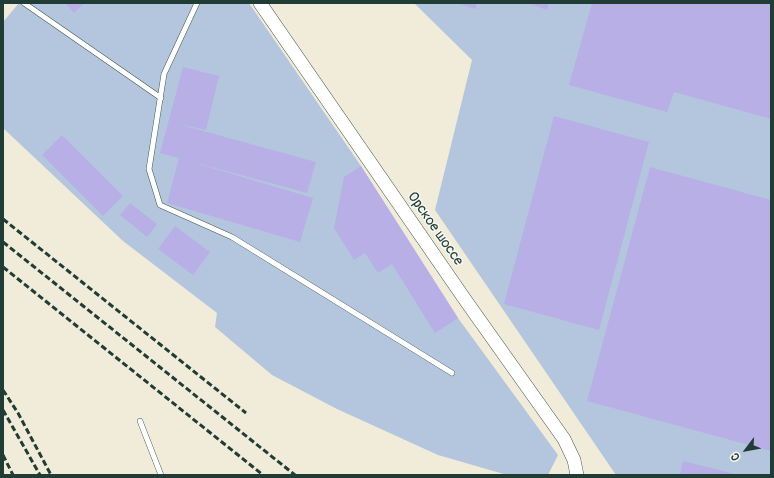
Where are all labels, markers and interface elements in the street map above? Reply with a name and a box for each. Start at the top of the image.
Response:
street label: Орское шоссе [403,189,467,269]
north arrow [726,430,766,470]
text: С [728,450,743,463]

